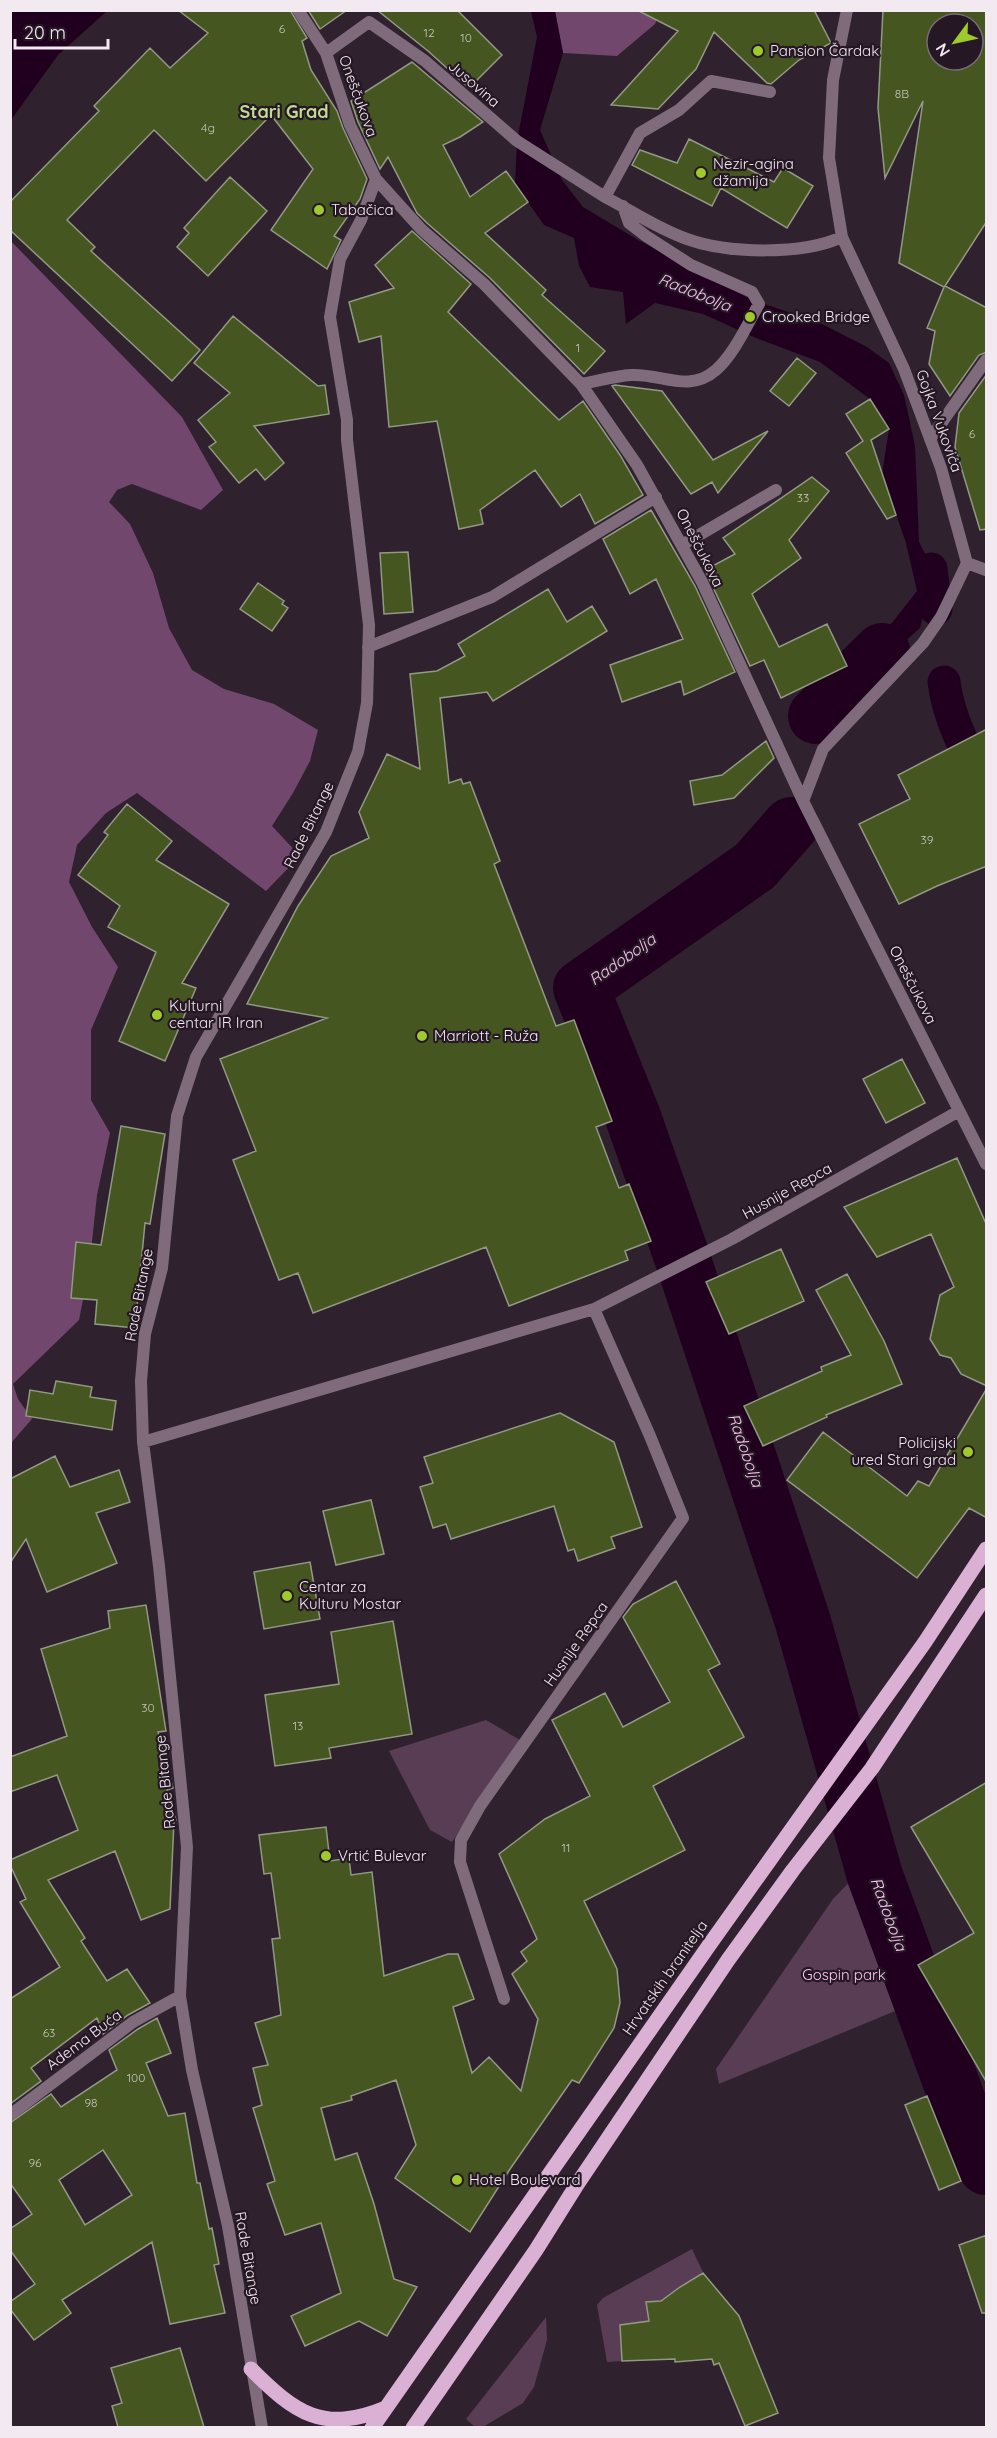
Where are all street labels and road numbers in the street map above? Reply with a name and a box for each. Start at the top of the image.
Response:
street label: Oneščukova [335,52,382,139]
street label: Jusovina [445,56,504,111]
street label: Gojka Vukovića [912,367,967,475]
street label: Oneščukova [673,505,728,590]
street label: Rade Bitange [279,778,338,871]
street label: Oneščukova [886,942,941,1027]
street label: Husnije Repca [739,1158,835,1223]
street label: Rade Bitange [120,1247,157,1343]
street label: Husnije Repca [539,1598,612,1690]
street label: Rade Bitange [150,1734,179,1830]
street label: Hrvatskih branitelja [618,1917,711,2039]
street label: Adema Buća [42,2005,125,2074]
street label: Rade Bitange [231,2210,266,2306]

